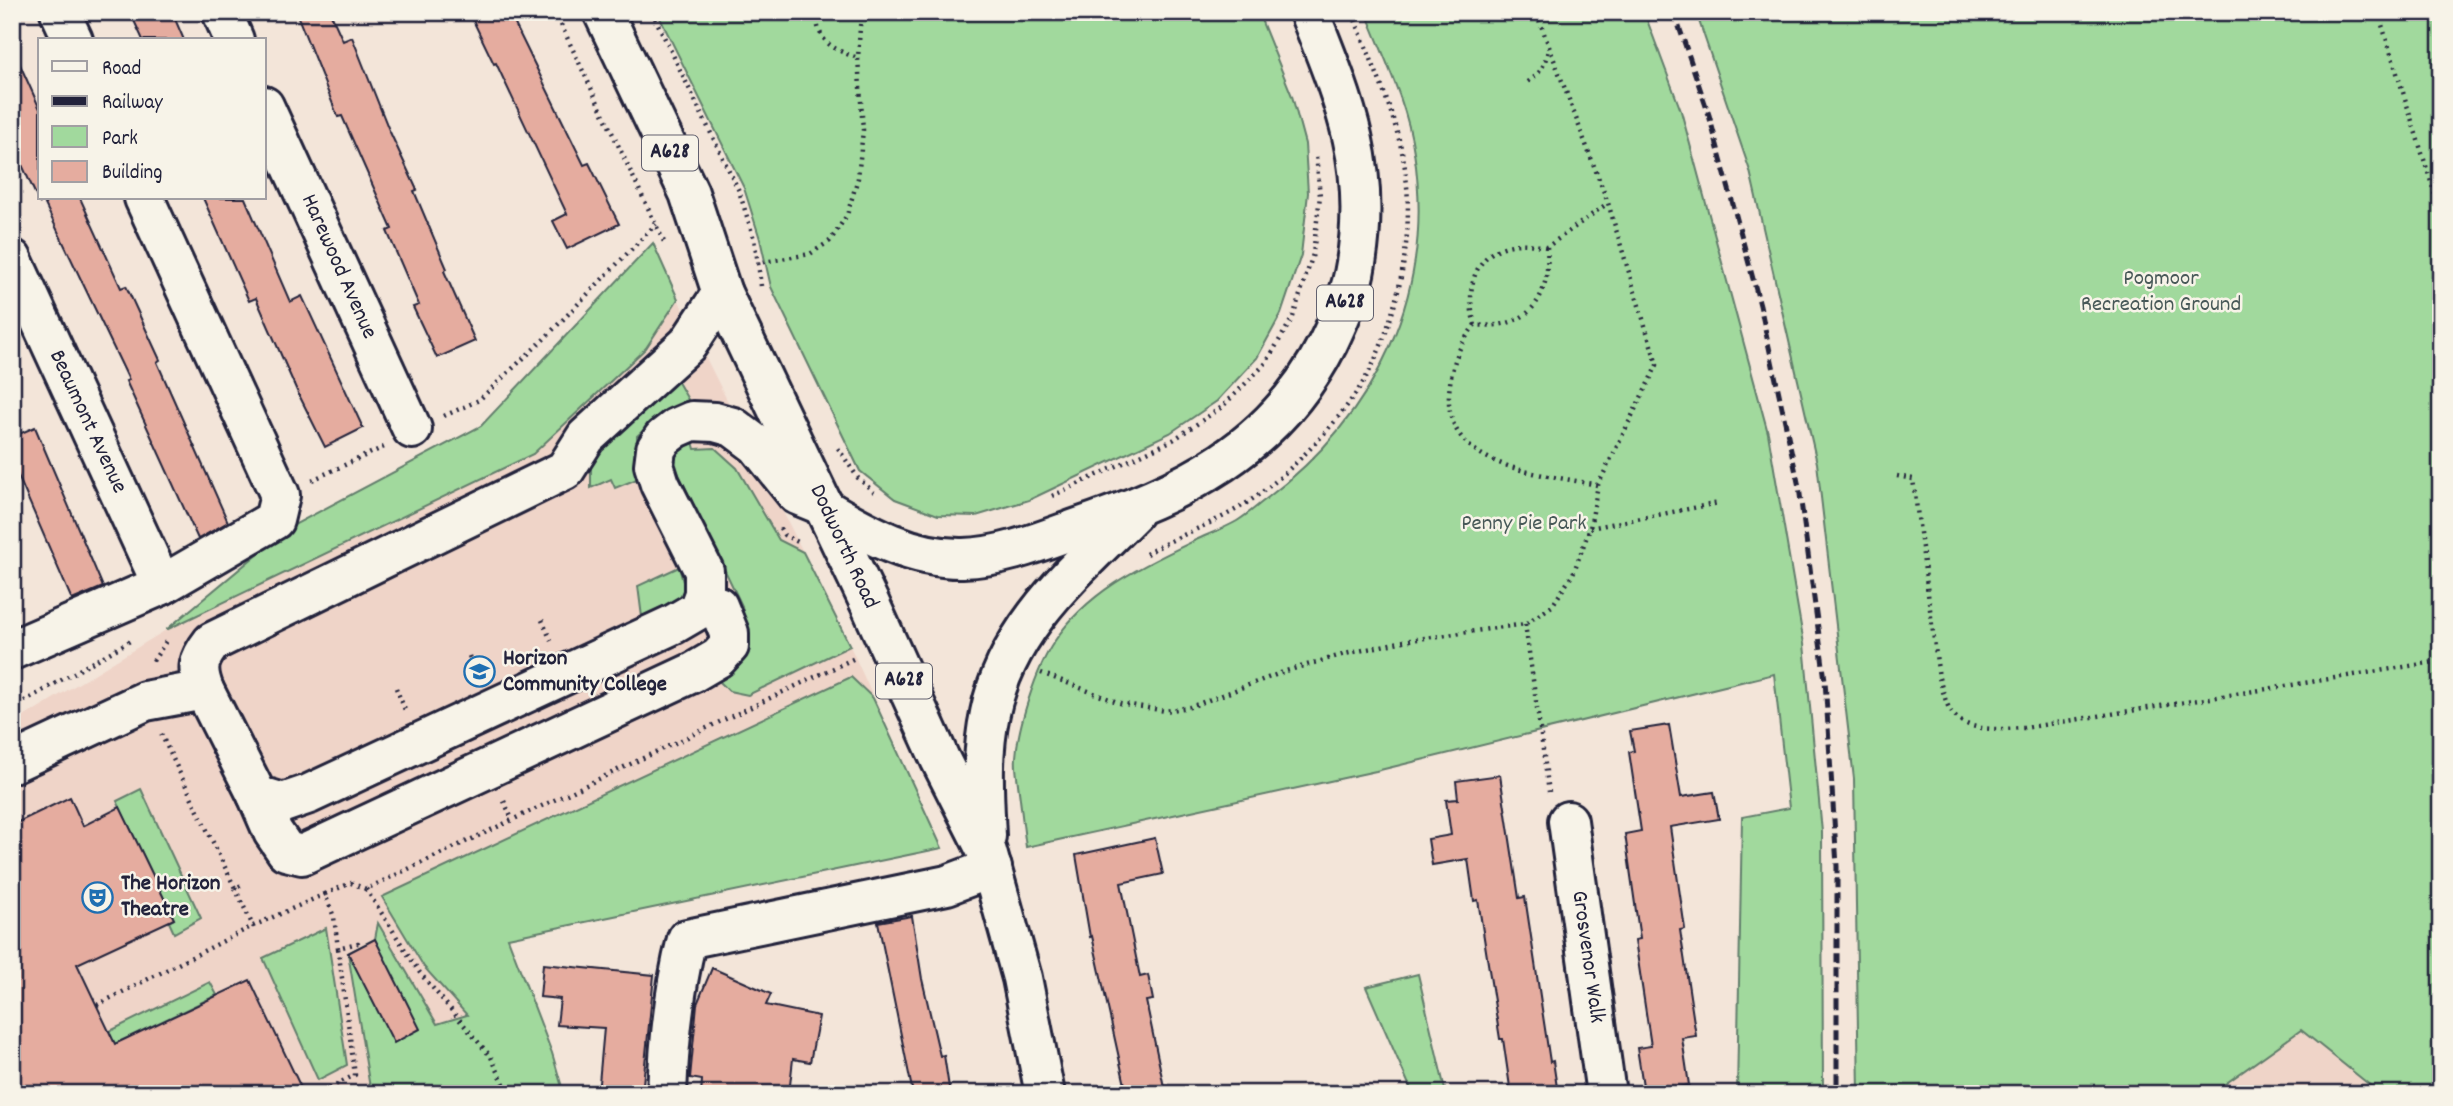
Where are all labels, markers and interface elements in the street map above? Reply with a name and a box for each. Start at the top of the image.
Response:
legend [38,38,266,200]
text: Road [102,55,141,85]
text: Railway [102,89,163,119]
text: Park [102,125,138,155]
road number: A628 [642,136,698,170]
text: Building [102,159,162,189]
street label: Harewood Avenue [291,189,385,345]
park label: Pogmoor Recreation Ground [2081,263,2241,322]
road number: A628 [1317,286,1373,320]
street label: Beaumont Avenue [39,345,135,499]
street label: Dodworth Road [800,479,886,615]
park label: Penny Pie Park [1461,508,1587,541]
place label: Horizon Community College [503,643,667,702]
school or university icon: Horizon Community College [463,655,497,689]
road number: A628 [876,664,932,698]
place label: The Horizon Theatre [121,868,221,927]
theatre icon: The Horizon Theatre [81,880,115,914]
street label: Grosvenor Walk [1561,889,1613,1025]

